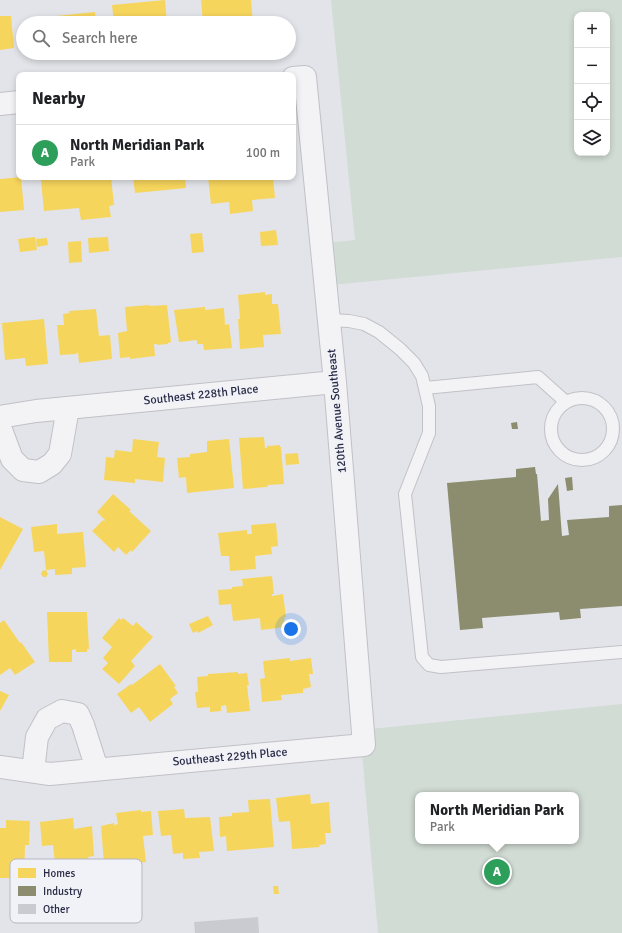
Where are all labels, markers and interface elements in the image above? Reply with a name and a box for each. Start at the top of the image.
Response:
map controls [574,12,610,156]
button: + [574,12,610,48]
search box [16,16,296,60]
icon: search [30,27,52,49]
text: Search here [62,29,138,47]
button: − [574,48,610,84]
button: locate [574,84,610,120]
text: Nearby [32,88,85,109]
button: layers [574,120,610,156]
text: North Meridian Park [70,136,204,154]
text: A [41,145,49,161]
text: 100 m [246,145,280,161]
text: Park [70,154,95,170]
street label: 120th Avenue Southeast [324,348,350,474]
street label: Southeast 228th Place [143,382,259,408]
your location [281,619,301,639]
street label: Southeast 229th Place [172,745,288,769]
popup [415,792,579,844]
text: North Meridian Park [430,801,564,819]
text: Park [430,819,455,835]
pin: A [484,857,510,887]
legend [10,859,142,923]
text: Homes [43,867,75,880]
text: Industry [43,885,83,898]
text: Other [43,903,70,916]

